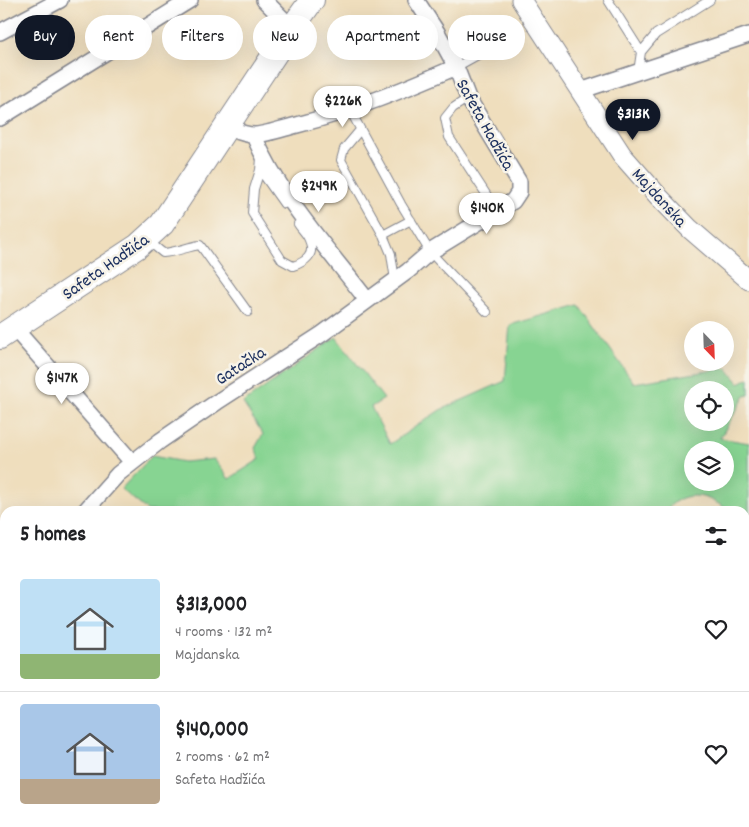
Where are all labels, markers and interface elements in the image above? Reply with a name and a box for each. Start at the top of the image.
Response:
chip: Buy [15,15,75,60]
chip: Rent [85,15,152,60]
chip: Filters [162,15,243,60]
chip: New [253,15,317,60]
chip: Apartment [327,15,438,60]
chip: House [448,15,525,60]
street label: Safeta Hadžića [448,75,520,176]
pin: $226K [308,86,378,128]
text: $226K [324,90,362,113]
pin: $313K [598,98,668,141]
text: $313K [616,103,650,126]
street label: Majdanska [625,163,692,234]
pin: $249K [284,170,354,213]
text: $249K [301,175,337,198]
pin: $140K [452,192,522,235]
text: $140K [470,197,504,220]
street label: Safeta Hadžića [58,228,155,307]
north arrow [684,321,734,371]
map controls [684,321,734,491]
street label: Gatačka [211,341,272,393]
pin: $147K [27,362,97,405]
text: $147K [46,367,78,390]
button: locate [684,381,734,431]
button: layers [684,441,734,491]
text: 5 homes [20,521,86,551]
icon: filters [702,522,730,550]
text: $313,000 [175,591,247,621]
icon: home [60,599,120,659]
icon: heart [702,615,730,643]
text: 4 rooms · 132 m² [175,621,272,644]
text: Majdanska [175,644,239,667]
text: $140,000 [175,716,249,746]
icon: home [60,724,120,784]
icon: heart [702,740,730,768]
text: 2 rooms · 62 m² [175,746,270,769]
text: Safeta Hadžića [175,769,265,792]

